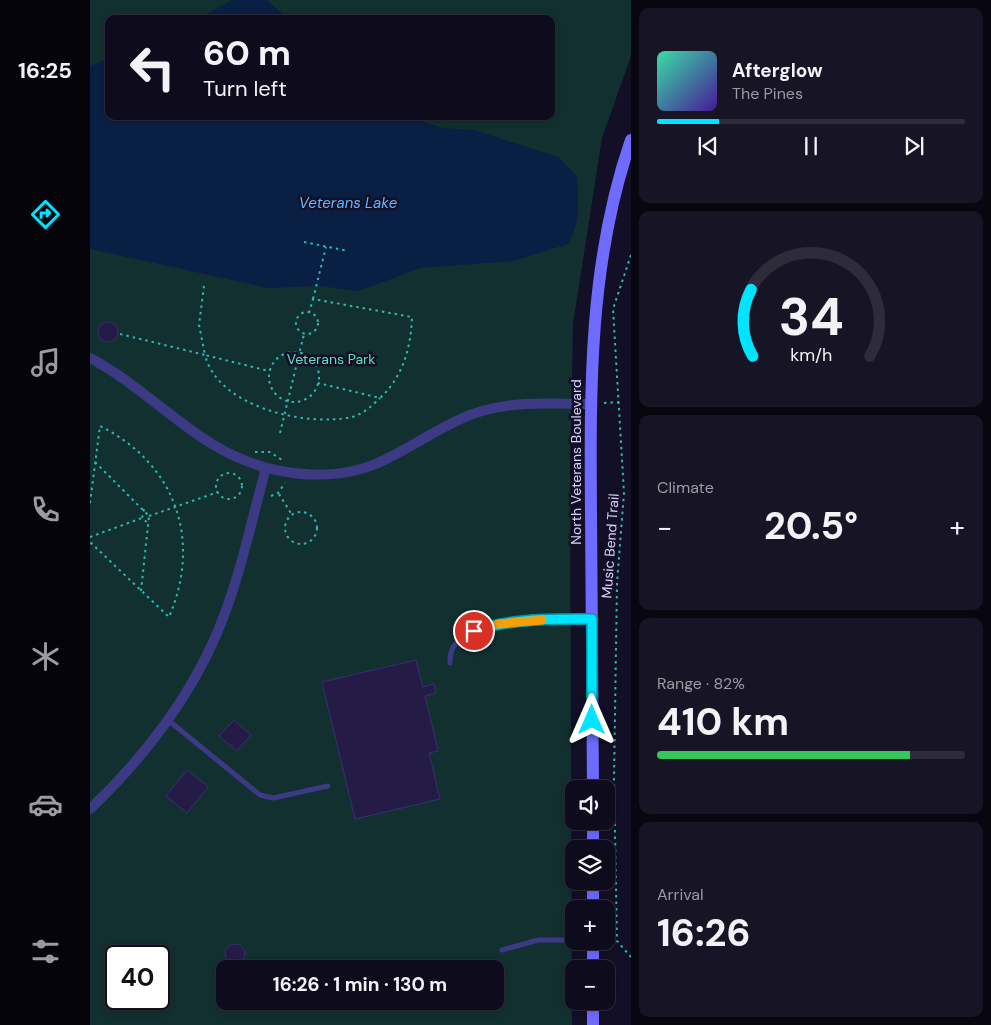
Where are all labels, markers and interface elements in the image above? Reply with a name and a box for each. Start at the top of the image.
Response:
text: 60 m [203,30,291,76]
icon: left [120,35,185,100]
text: 16:25 [18,56,72,85]
text: Afterglow [732,58,823,83]
text: Turn left [203,74,287,103]
text: The Pines [732,83,803,104]
icon: previous [694,132,722,160]
icon: pause [797,132,825,160]
icon: next [900,132,928,160]
water label: Veterans Lake [299,193,398,213]
icon: directions [28,197,63,232]
text: 34 [778,283,844,351]
text: km/h [790,343,832,367]
icon: music [28,345,63,380]
park label: Veterans Park [287,350,375,368]
street label: North Veterans Boulevard [567,379,585,545]
text: Climate [657,477,714,498]
icon: phone [28,492,63,527]
street label: Music Bend Trail [597,493,623,599]
text: 20.5° [764,501,858,551]
text: − [657,509,672,546]
text: + [950,509,965,546]
pin [453,610,495,652]
icon: arrive [460,617,488,645]
icon: climate [28,639,63,674]
text: Range · 82% [657,673,745,694]
position arrow [565,693,617,745]
text: 410 km [657,697,789,747]
map controls [565,780,615,1010]
button: sound [565,780,615,830]
icon: car [28,787,63,822]
button: layers [565,840,615,890]
text: Arrival [657,884,704,905]
button: + [565,900,615,950]
text: 16:26 [657,908,751,958]
icon: filters [28,934,63,969]
speed limit sign: 40 [105,945,170,1010]
button: − [565,960,615,1010]
text: 16:26 · 1 min · 130 m [273,972,447,997]

